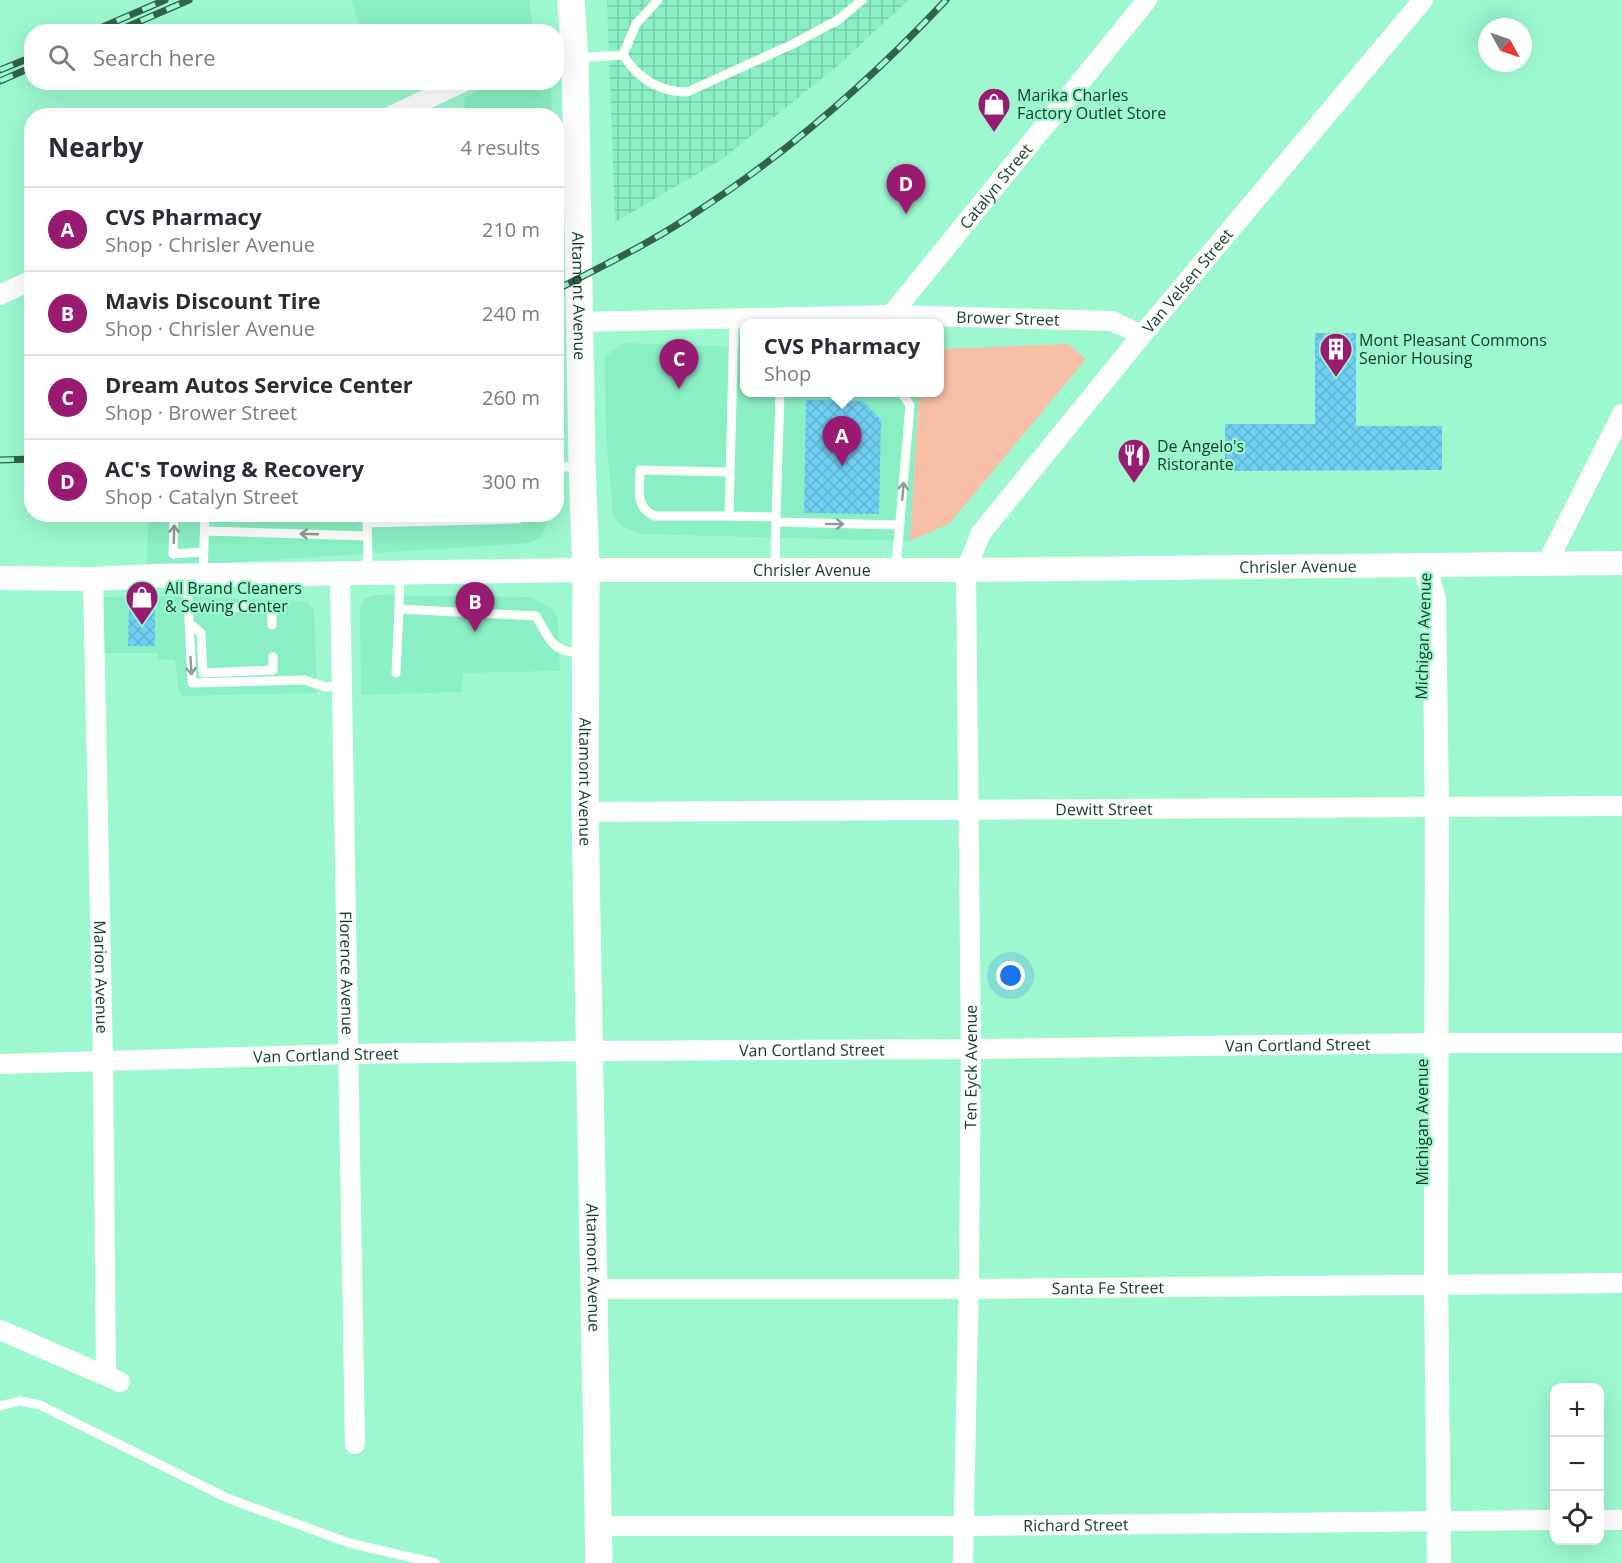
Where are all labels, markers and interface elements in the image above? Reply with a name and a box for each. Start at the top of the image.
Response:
north arrow [1478,18,1532,72]
search box [24,24,564,90]
icon: search [45,41,78,74]
text: Search here [93,42,216,72]
place label: Marika Charles Factory Outlet Store [1017,84,1166,124]
shop icon: Marika Charles Factory Outlet Store [976,86,1012,133]
text: Nearby [48,129,143,165]
text: 4 results [460,134,540,161]
street label: Catalyn Street [954,139,1037,234]
pin: D [886,164,926,214]
text: CVS Pharmacy [105,201,261,231]
text: A [61,216,74,243]
text: 210 m [482,216,540,243]
street label: Van Velsen Street [1137,224,1238,338]
text: Shop · Chrisler Avenue [105,231,315,258]
street label: Altamont Avenue [567,231,591,360]
text: Mavis Discount Tire [105,285,320,315]
text: B [61,300,74,327]
text: 240 m [482,300,540,327]
street label: Brower Street [956,306,1060,331]
text: Shop · Chrisler Avenue [105,315,315,342]
popup [740,319,944,397]
place label: Mont Pleasant Commons Senior Housing [1359,329,1547,369]
text: CVS Pharmacy [764,330,920,360]
building icon: Mont Pleasant Commons Senior Housing [1318,331,1354,378]
pin: C [660,340,698,389]
text: Shop [764,360,811,387]
text: Dream Autos Service Center [105,369,413,399]
text: C [61,384,74,411]
text: 260 m [482,384,540,411]
text: Shop · Brower Street [105,399,297,426]
pin: A [822,416,862,466]
place label: De Angelo's Ristorante [1157,435,1244,475]
restaurant icon: De Angelo's Ristorante [1116,437,1152,484]
text: AC's Towing & Recovery [105,453,364,483]
text: D [60,468,75,495]
text: 300 m [482,468,540,495]
one-way arrow [898,482,909,502]
text: Shop · Catalyn Street [105,483,299,510]
one-way arrow [824,518,844,529]
one-way arrow [168,525,179,545]
one-way arrow [299,529,319,540]
street label: Chrisler Avenue [1239,555,1357,578]
street label: Chrisler Avenue [753,559,871,581]
street label: Michigan Avenue [1410,572,1436,700]
place label: All Brand Cleaners & Sewing Center [165,577,302,617]
shop icon: All Brand Cleaners & Sewing Center [124,579,160,626]
pin: B [456,582,494,632]
one-way arrow [186,656,197,676]
street label: Altamont Avenue [574,717,597,846]
street label: Dewitt Street [1055,798,1153,820]
street label: Florence Avenue [335,911,359,1035]
street label: Marion Avenue [89,920,113,1034]
your location [996,961,1025,990]
street label: Ten Eyck Avenue [959,1005,982,1129]
street label: Van Cortland Street [1225,1033,1371,1057]
street label: Van Cortland Street [739,1038,885,1061]
street label: Van Cortland Street [253,1042,399,1068]
street label: Michigan Avenue [1411,1058,1433,1186]
street label: Altamont Avenue [581,1203,606,1332]
street label: Santa Fe Street [1052,1276,1165,1299]
map controls [1550,1383,1604,1545]
button: + [1550,1383,1604,1437]
button: − [1550,1437,1604,1491]
button: locate [1550,1491,1604,1545]
street label: Richard Street [1023,1513,1129,1536]

